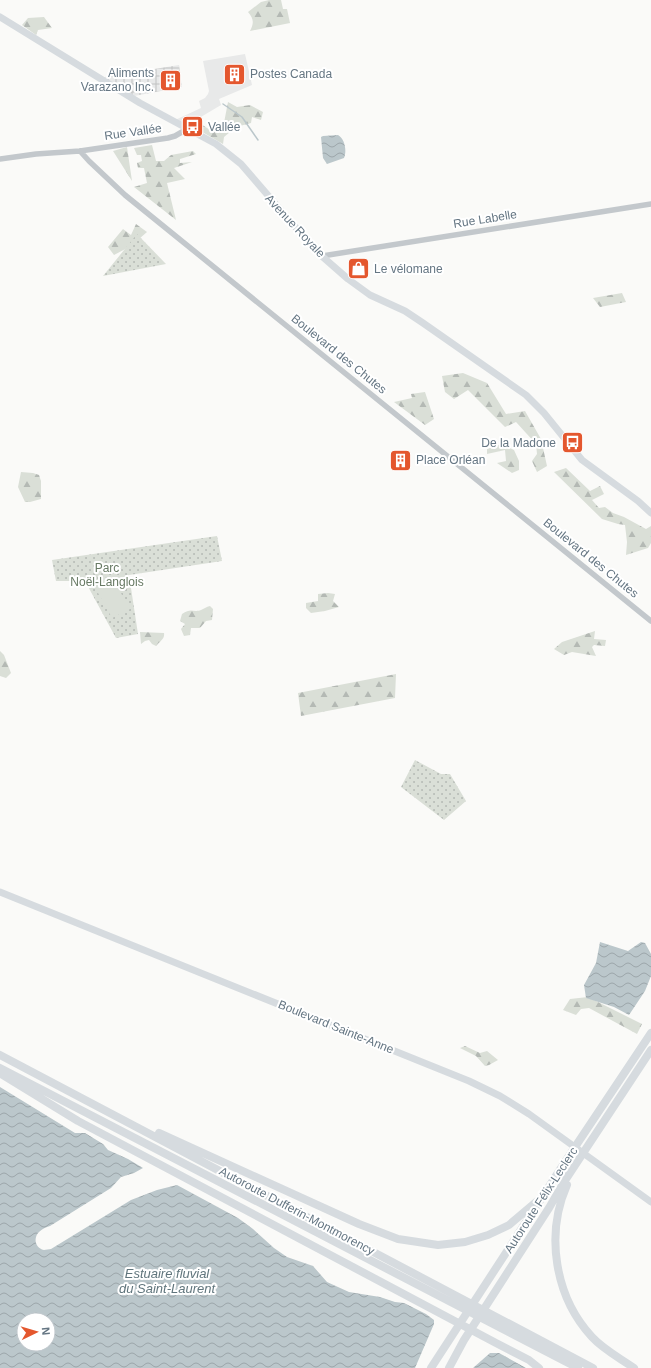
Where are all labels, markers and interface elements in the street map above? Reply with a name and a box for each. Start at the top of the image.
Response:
building icon: Postes Canada [221,61,247,87]
place label: Aliments Varazano Inc. [81,66,154,94]
building icon: Aliments Varazano Inc. [157,67,183,93]
place label: Postes Canada [250,67,332,81]
bus stop icon: Vallée [180,114,206,140]
place label: Vallée [208,120,241,134]
street label: Rue Vallée [103,121,163,143]
street label: Avenue Royale [262,192,328,261]
street label: Rue Labelle [452,207,518,231]
shop icon: Le vélomane [345,256,371,282]
place label: Le vélomane [374,262,443,276]
street label: Boulevard des Chutes [289,311,389,397]
bus stop icon: De la Madone [559,430,585,456]
place label: De la Madone [481,436,556,450]
building icon: Place Orléan [388,447,414,473]
place label: Place Orléan [416,453,485,467]
street label: Boulevard des Chutes [541,515,641,601]
park label: Parc Noël-Langlois [70,561,144,589]
street label: Boulevard Sainte-Anne [276,997,396,1057]
street label: Autoroute Félix-Leclerc [502,1144,580,1256]
street label: Autoroute Dufferin-Montmorency [217,1164,377,1258]
water label: Estuaire fluvial du Saint-Laurent [119,1266,216,1296]
north arrow [16,1312,56,1352]
text: N [40,1327,52,1336]

